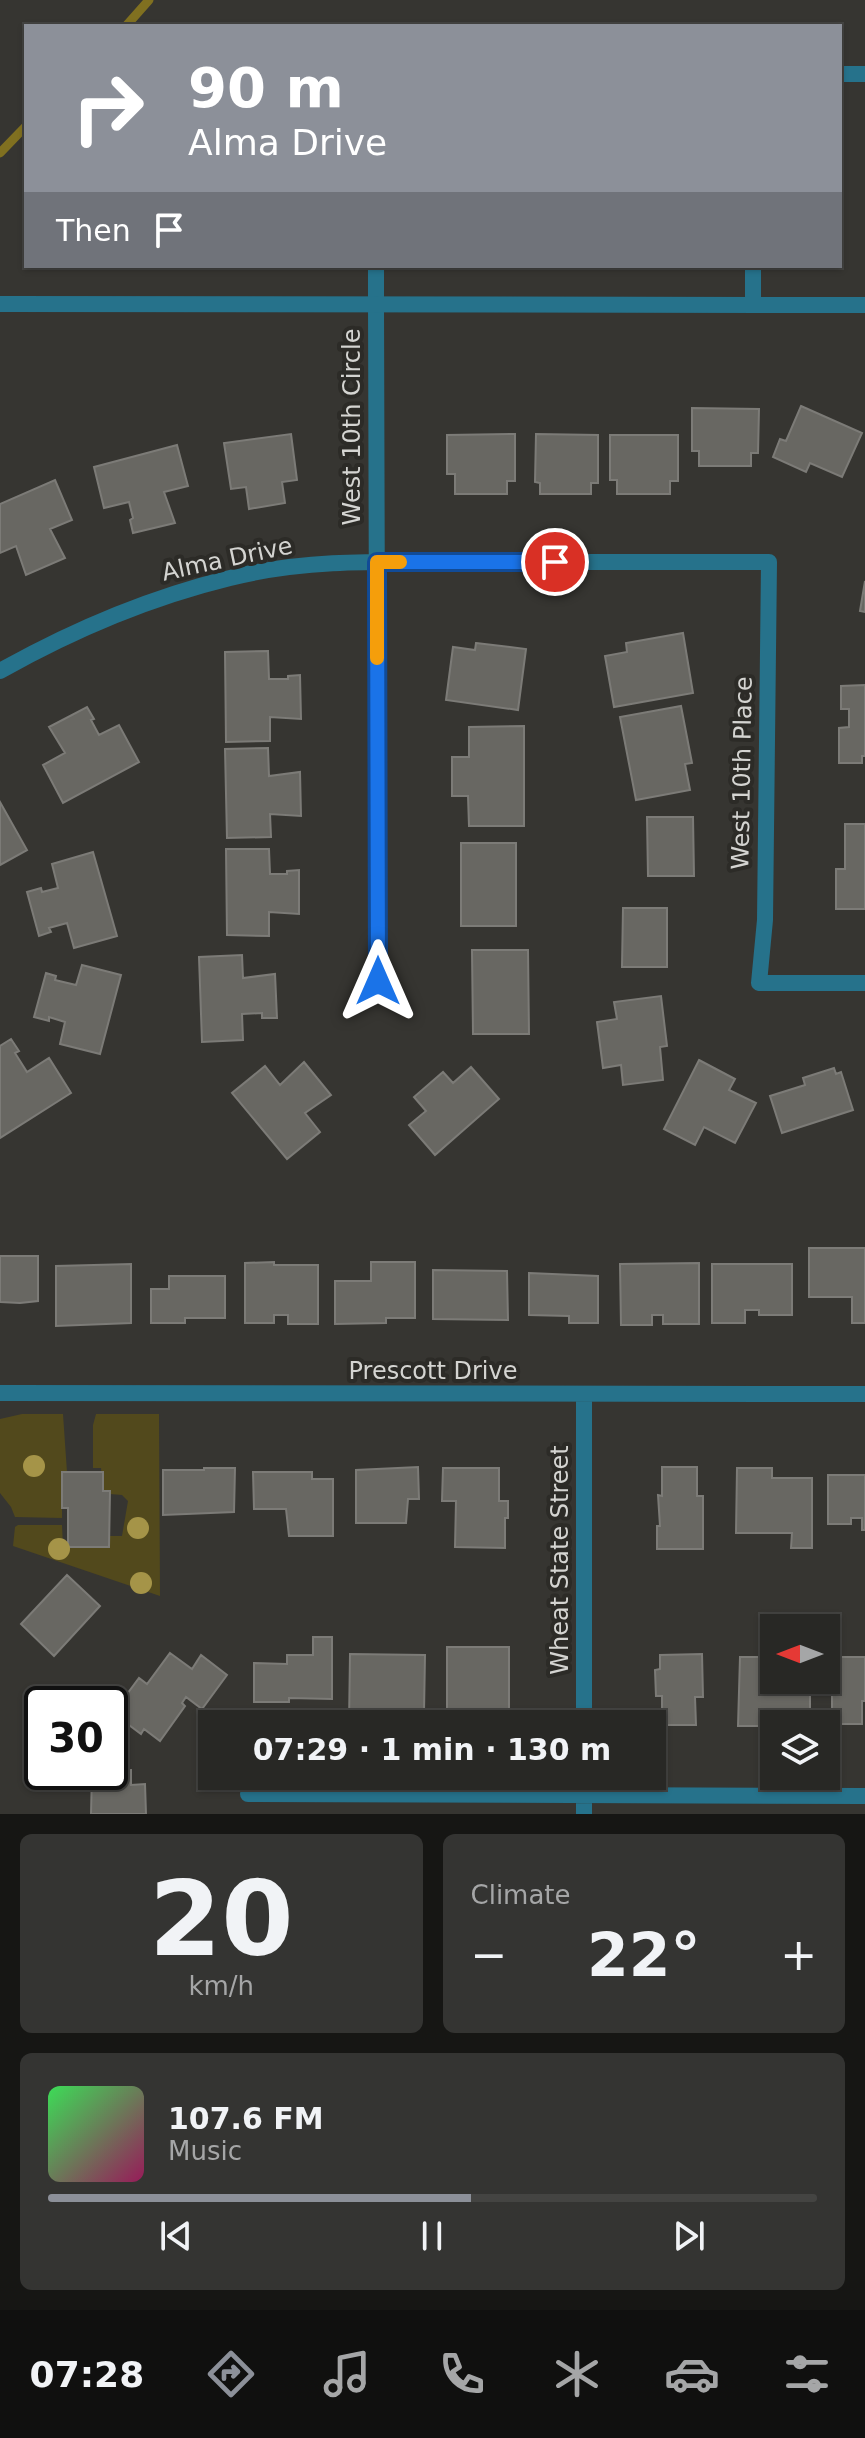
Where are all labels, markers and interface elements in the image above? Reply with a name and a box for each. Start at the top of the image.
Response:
text: 90 m [188,55,344,120]
icon: right [56,56,160,160]
text: Alma Drive [188,122,387,163]
icon: arrive [147,208,191,252]
text: Then [56,213,131,248]
street label: West 10th Circle [338,329,366,525]
pin [521,528,589,596]
street label: Alma Drive [159,532,295,586]
icon: arrive [533,540,577,584]
street label: West 10th Place [726,676,758,870]
position arrow [336,939,420,1023]
street label: Prescott Drive [349,1357,517,1385]
street label: Wheat State Street [546,1445,574,1675]
north arrow [760,1614,840,1694]
map controls [760,1614,840,1790]
speed limit sign: 30 [24,1686,128,1790]
button: layers [760,1710,840,1790]
text: 07:29 · 1 min · 130 m [253,1732,611,1767]
text: 20 [149,1858,294,1980]
text: Climate [471,1880,571,1910]
text: 22° [587,1920,701,1990]
text: − [471,1929,507,1980]
text: + [780,1929,817,1980]
text: km/h [188,1971,254,2001]
text: 107.6 FM [168,2101,324,2136]
text: Music [168,2136,242,2166]
icon: previous [154,2214,198,2258]
icon: pause [410,2214,454,2258]
icon: next [667,2214,711,2258]
icon: directions [203,2346,259,2402]
icon: music [319,2346,375,2402]
icon: phone [434,2346,490,2402]
icon: climate [549,2346,605,2402]
icon: car [664,2346,720,2402]
icon: filters [779,2346,835,2402]
text: 07:28 [30,2354,144,2395]

